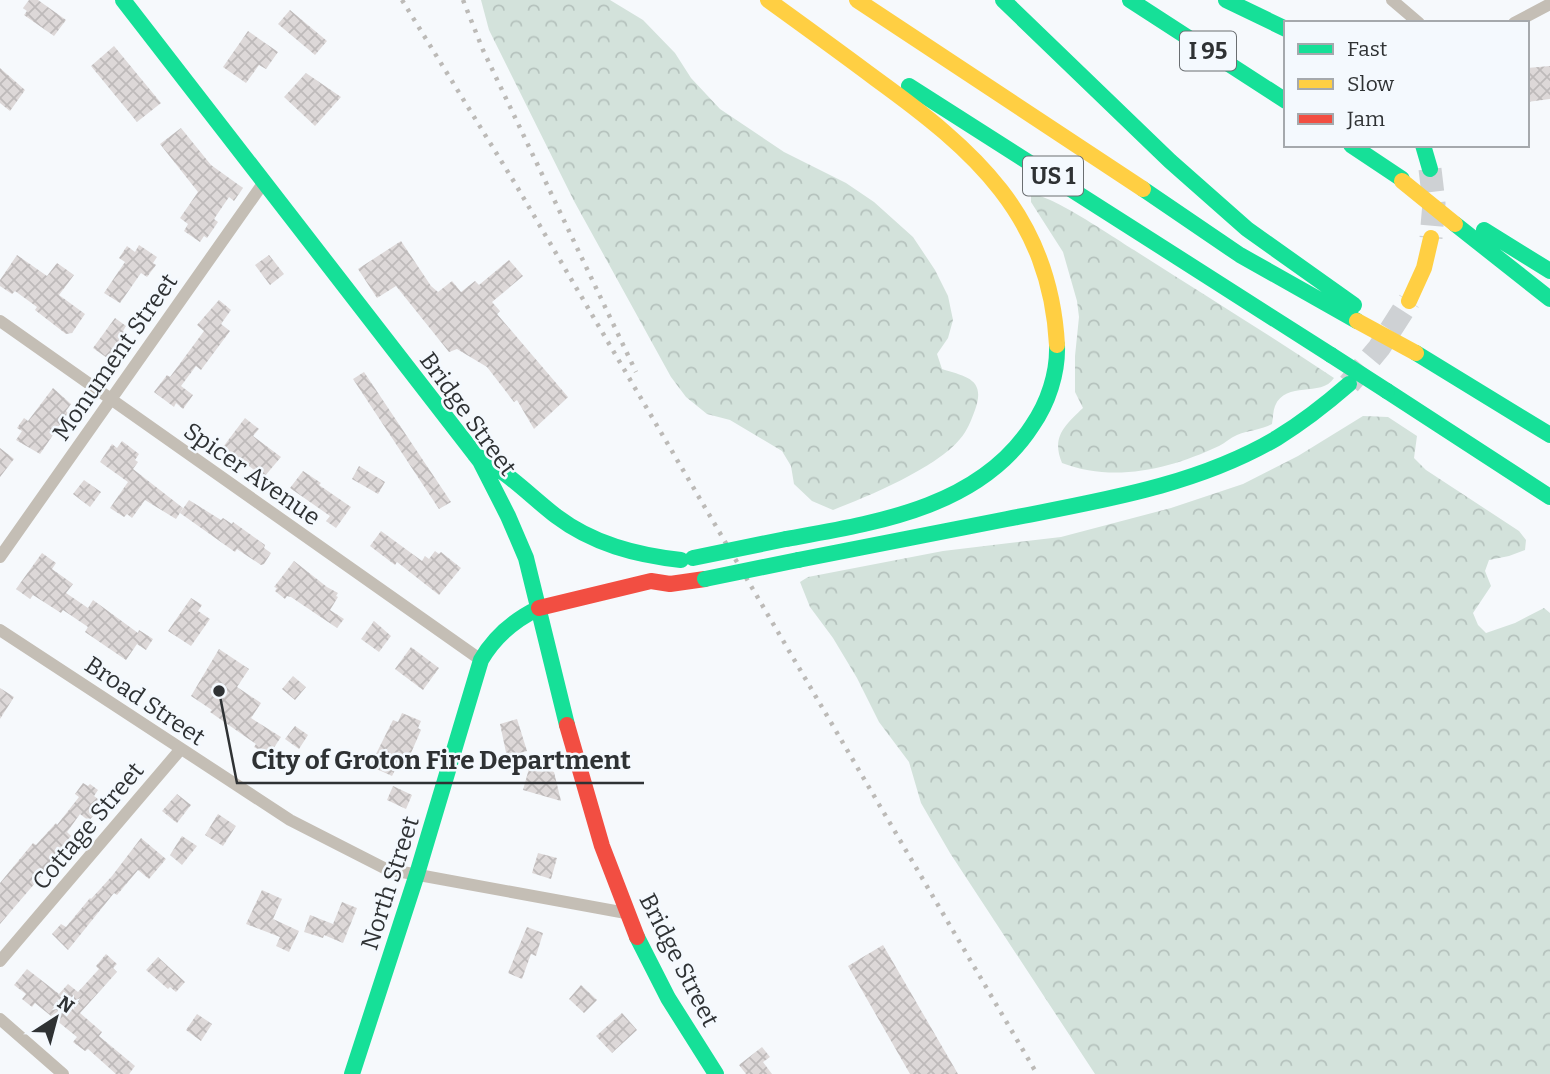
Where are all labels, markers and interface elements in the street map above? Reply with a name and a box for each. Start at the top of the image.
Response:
legend [1284,21,1529,147]
road number: I 95 [1180,32,1236,70]
text: Fast [1347,36,1388,62]
text: Slow [1347,71,1394,97]
text: Jam [1346,106,1385,132]
road number: US 1 [1023,156,1083,196]
street label: Monument Street [47,268,183,446]
street label: Bridge Street [414,347,522,481]
street label: Spicer Avenue [178,417,326,531]
street label: Broad Street [80,651,211,752]
callout: City of Groton Fire Department [237,736,644,783]
text: City of Groton Fire Department [251,745,631,776]
street label: Cottage Street [27,756,150,895]
street label: North Street [355,812,425,953]
street label: Bridge Street [634,889,725,1031]
north arrow [21,983,91,1053]
text: N [53,991,79,1018]

